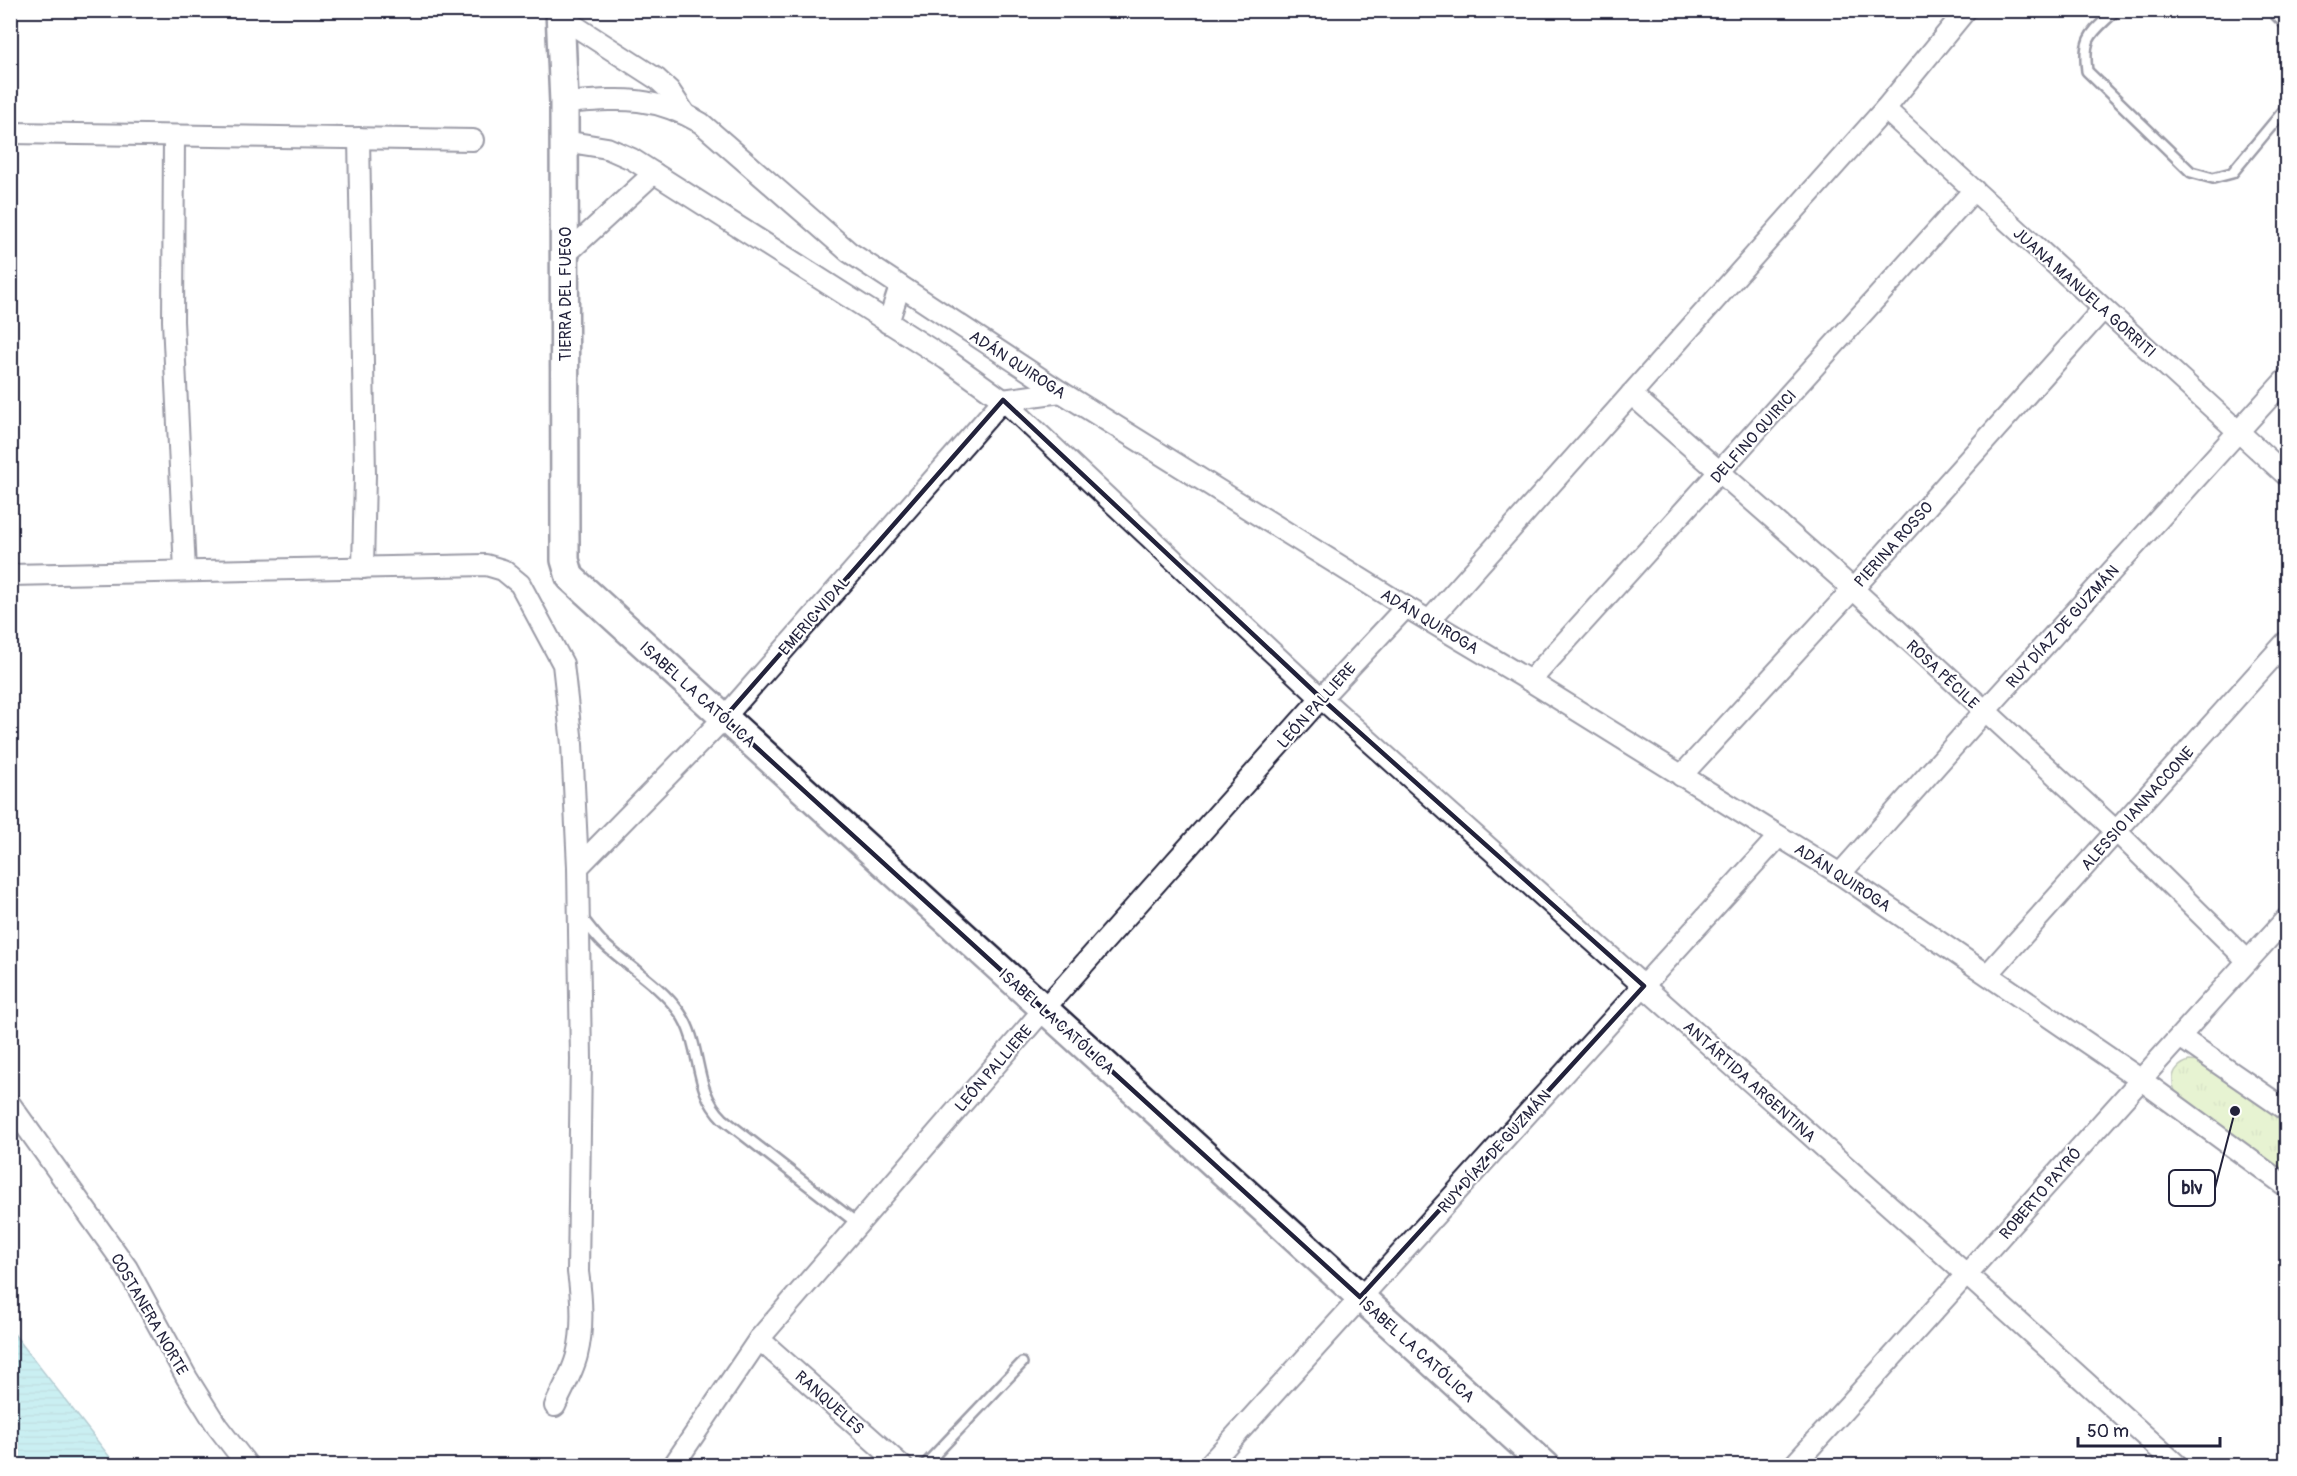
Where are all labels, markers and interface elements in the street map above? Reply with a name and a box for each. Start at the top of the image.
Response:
street label: JUANA MANUELA GORRITI [2009,223,2160,362]
street label: TIERRA DEL FUEGO [556,227,576,361]
street label: ADÁN QUIROGA [966,326,1069,403]
street label: DELFINO QUIRICI [1706,386,1801,488]
street label: PIERINA ROSSO [1850,498,1937,592]
street label: RUY DÍAZ DE GUZMÁN [2002,561,2123,692]
street label: EMERIC VIDAL [775,572,855,660]
street label: ADÁN QUIROGA [1377,585,1482,659]
street label: ROSA PÉCILE [1902,636,1983,713]
street label: ISABEL LA CATÓLICA [635,637,760,752]
street label: LEÓN PALLIERE [1272,658,1360,753]
street label: ALESSIO IANNACCONE [2077,743,2199,875]
street label: ADÁN QUIROGA [1791,839,1894,916]
street label: ISABEL LA CATÓLICA [994,964,1119,1079]
street label: ANTÁRTIDA ARGENTINA [1679,1017,1820,1147]
street label: LEÓN PALLIERE [950,1021,1037,1116]
street label: RUY DÍAZ DE GUZMÁN [1434,1086,1555,1217]
street label: ROBERTO PAYRÓ [1995,1143,2086,1244]
callout: blv [2169,1170,2215,1206]
text: blv [2181,1177,2203,1200]
street label: COSTANERA NORTE [106,1250,192,1379]
street label: ISABEL LA CATÓLICA [1354,1292,1479,1407]
street label: RANQUELES [791,1367,868,1439]
scale bar [2078,1410,2220,1448]
text: 50 m [2087,1420,2129,1443]

